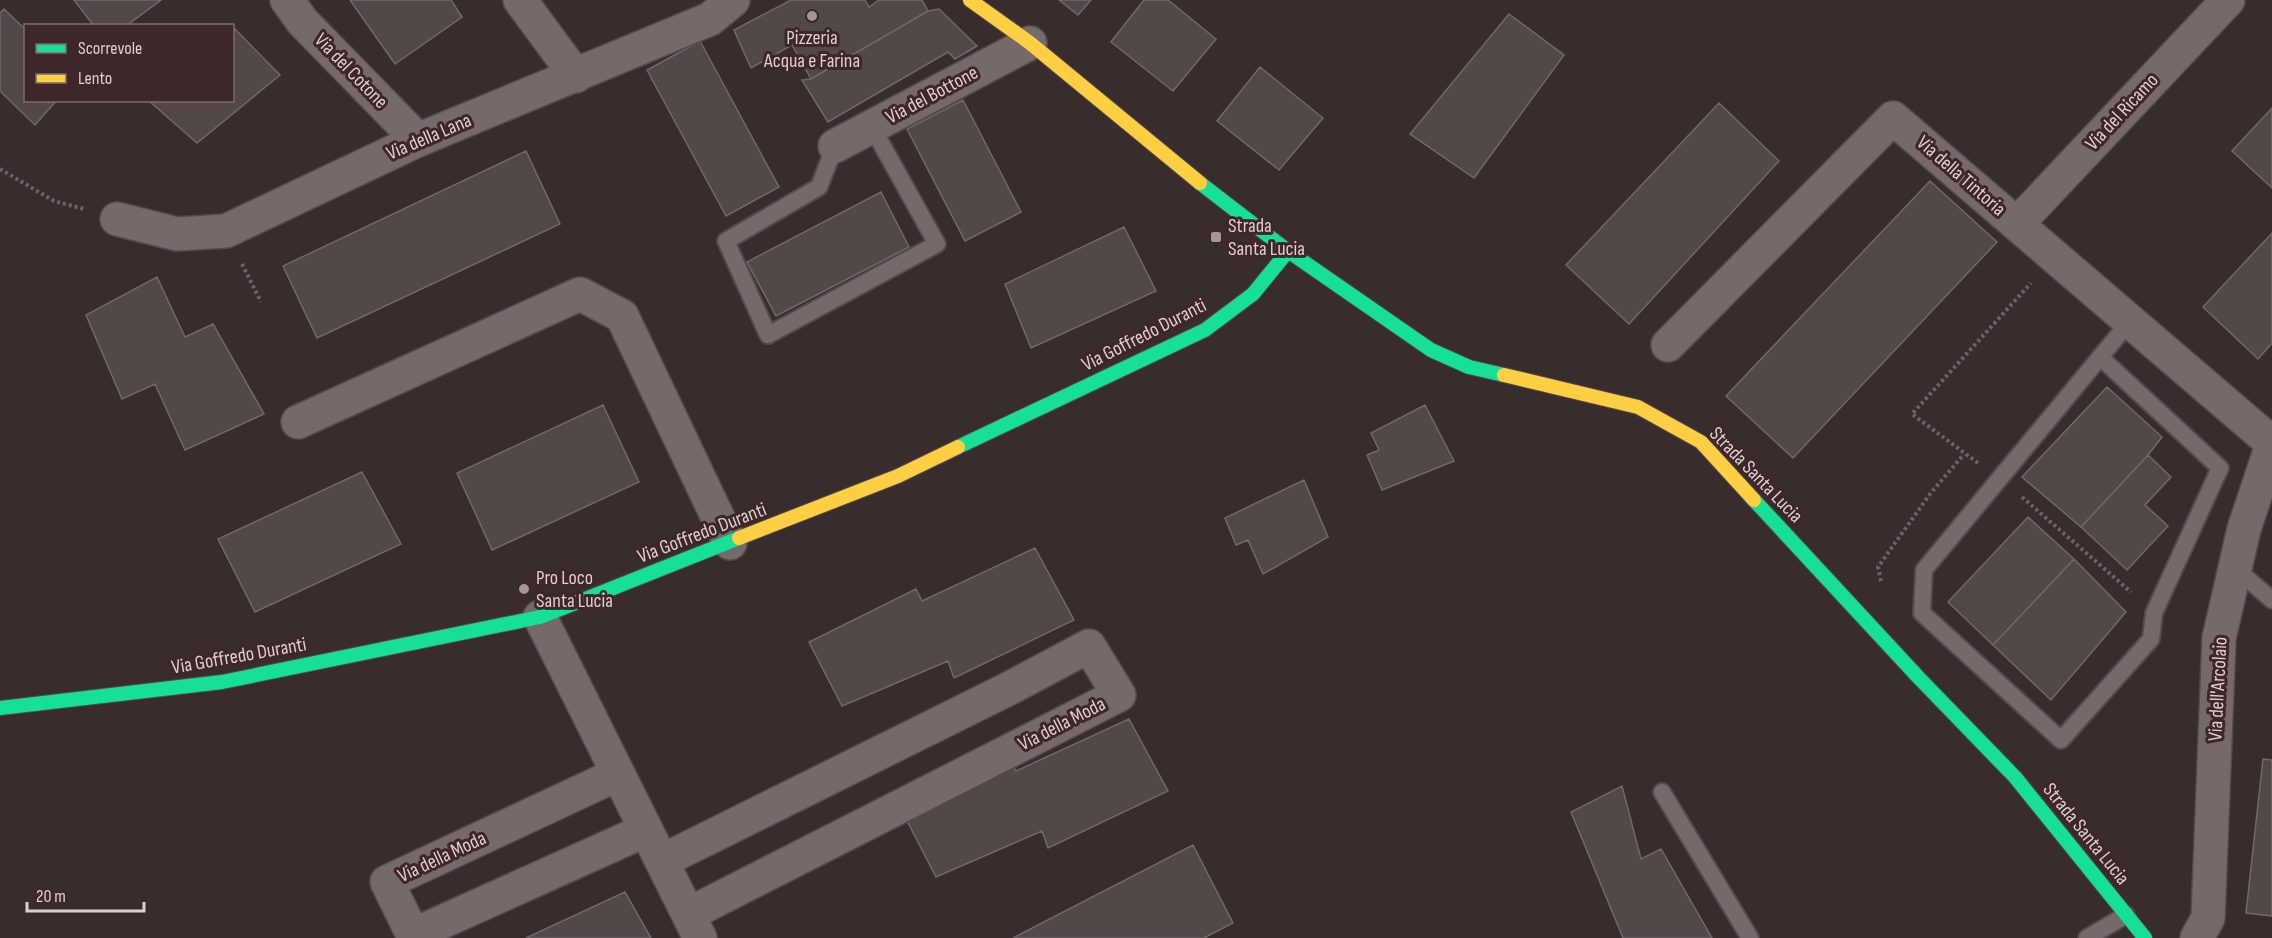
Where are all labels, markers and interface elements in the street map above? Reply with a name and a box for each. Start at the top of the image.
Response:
marker: Pizzeria Acqua e Farina [805,9,819,23]
legend [24,24,234,102]
place label: Pizzeria Acqua e Farina [763,26,860,73]
street label: Via del Cotone [309,28,393,114]
text: Scorrevole [78,38,142,59]
street label: Via del Bottone [882,61,982,129]
text: Lento [78,68,112,89]
street label: Via del Ricamo [2080,69,2164,155]
street label: Via della Lana [383,108,475,166]
street label: Via della Tintoria [1912,131,2010,221]
place label: Strada Santa Lucia [1228,214,1305,261]
marker: Strada Santa Lucia [1209,230,1223,244]
street label: Via Goffredo Duranti [1078,293,1210,377]
street label: Strada Santa Lucia [1704,422,1808,528]
street label: Via Goffredo Duranti [634,497,770,569]
place label: Pro Loco Santa Lucia [536,566,613,613]
marker: Pro Loco Santa Lucia [517,582,531,596]
street label: Via Goffredo Duranti [170,632,308,680]
street label: Via dell'Arcolaio [2203,636,2233,742]
street label: Via della Moda [1014,692,1110,756]
street label: Strada Santa Lucia [2038,778,2134,890]
street label: Via della Moda [394,826,490,888]
scale bar [27,875,144,913]
text: 20 m [36,886,66,907]

